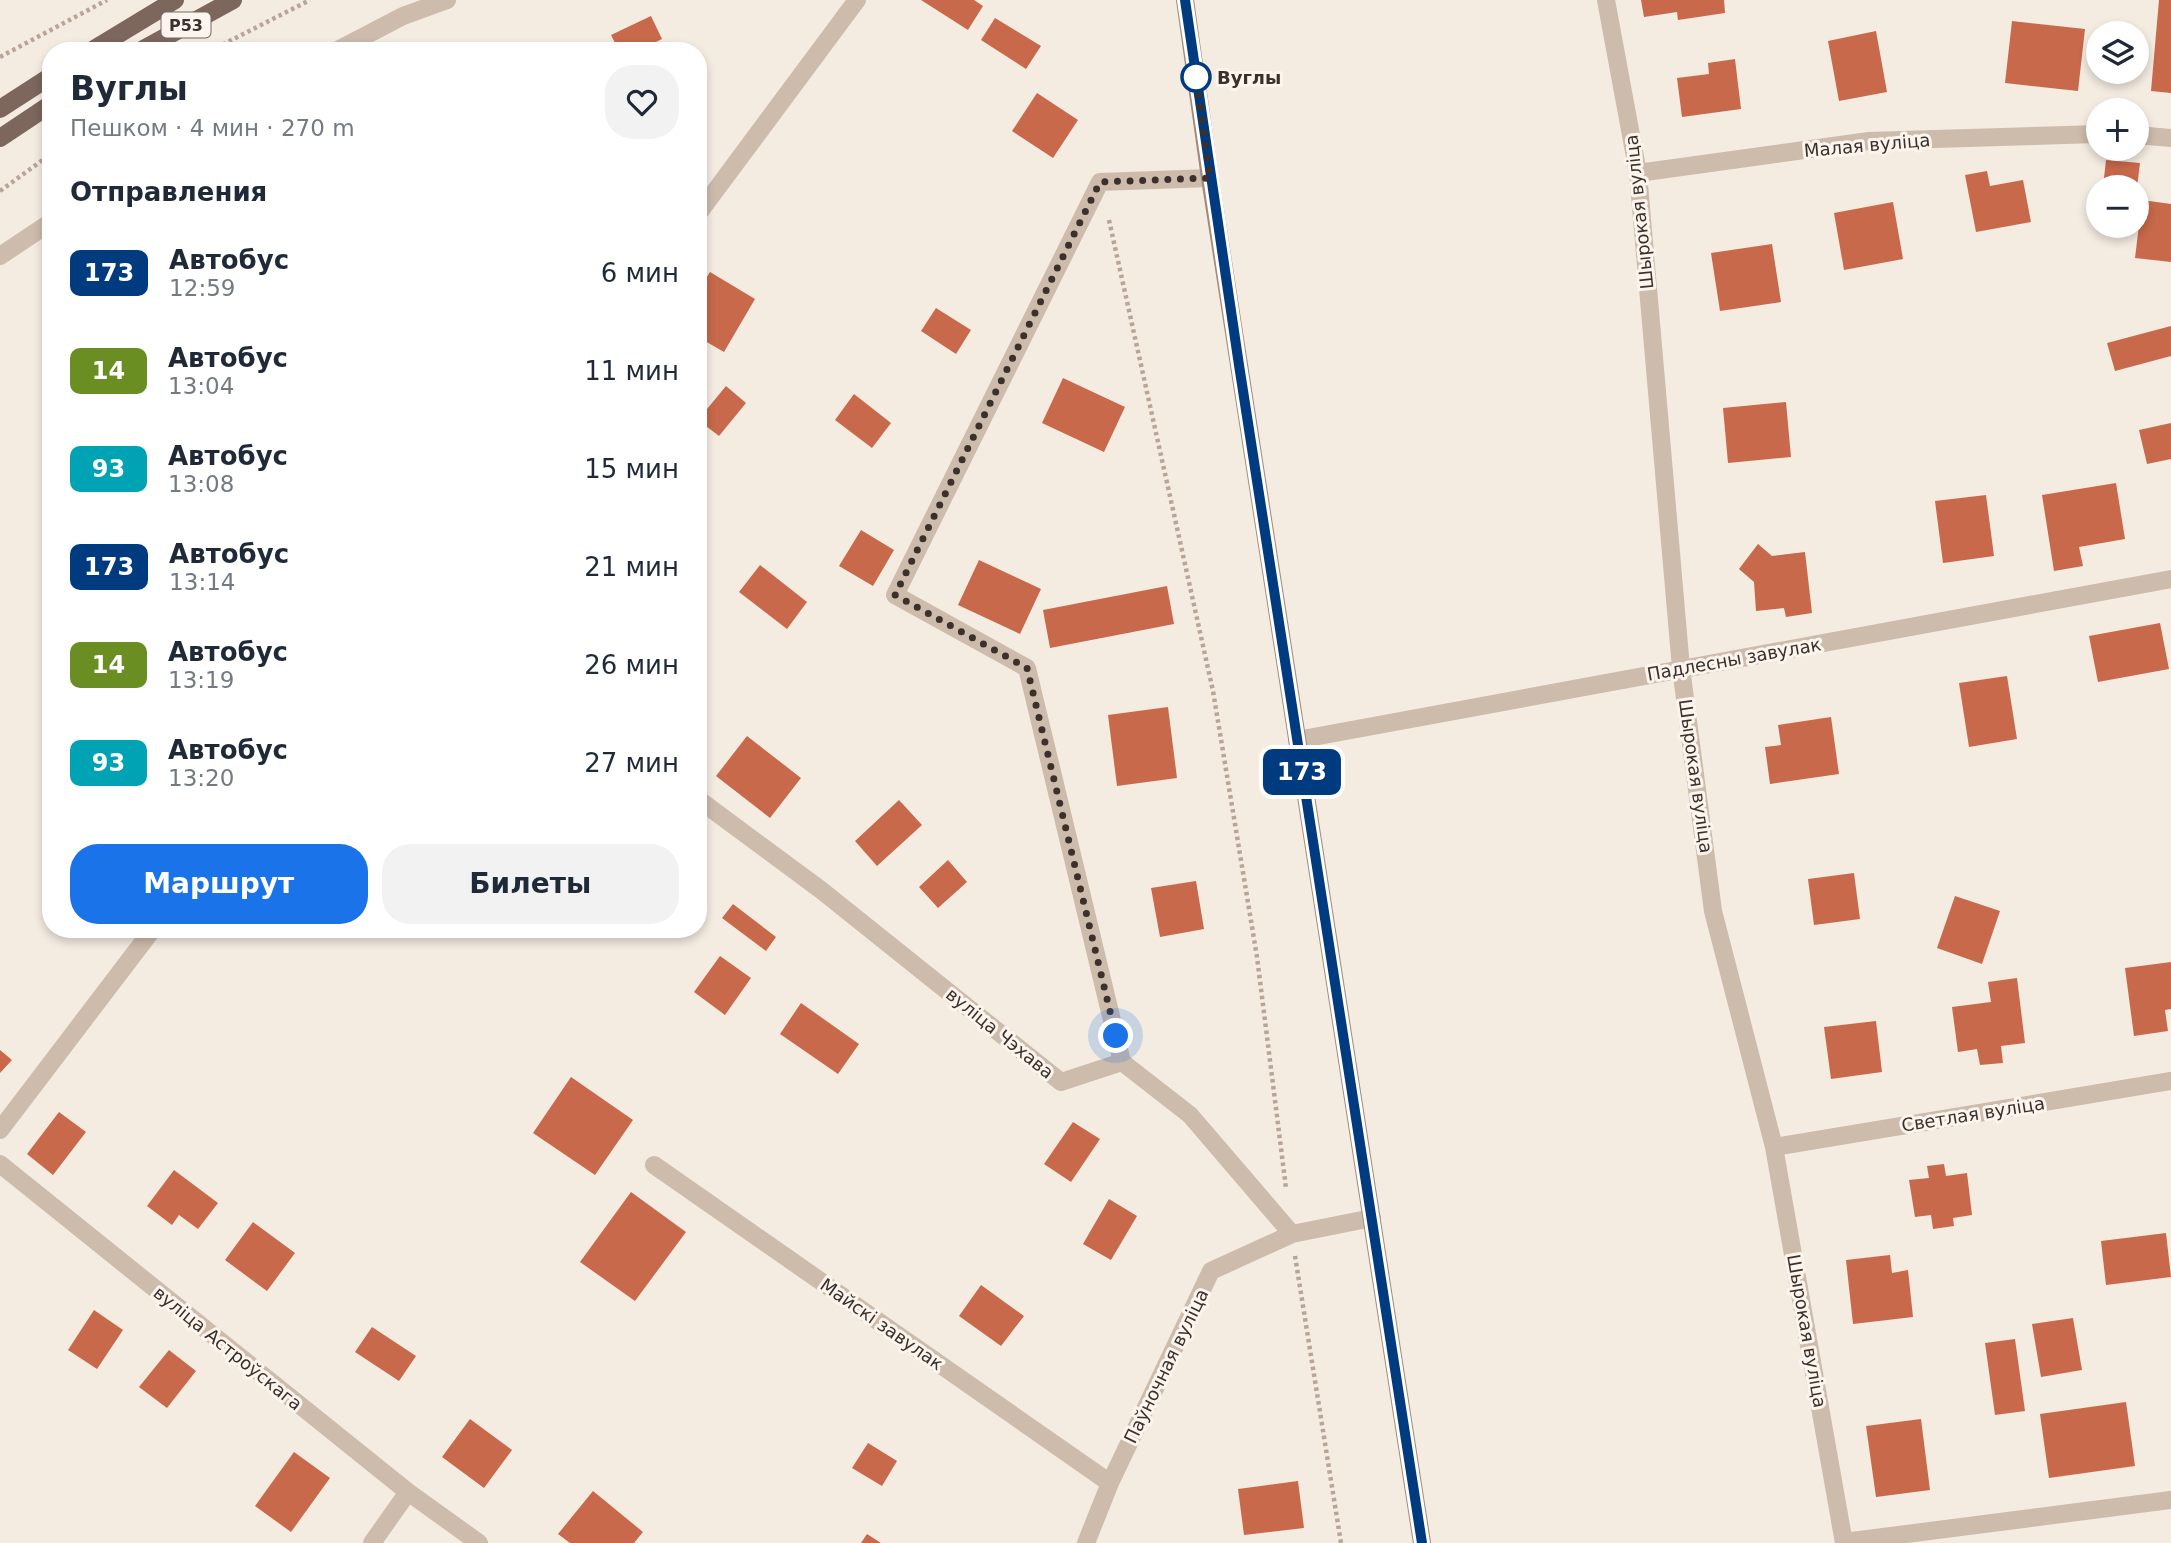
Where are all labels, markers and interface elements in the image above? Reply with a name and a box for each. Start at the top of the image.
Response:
road number: Р53 [162,13,210,38]
map controls [2086,21,2149,238]
button: layers [2086,21,2149,84]
marker: Вуглы [1181,62,1211,92]
button: heart [605,65,679,139]
place label: Вуглы [1217,67,1281,88]
text: Вуглы [70,69,188,108]
button: + [2086,98,2149,161]
text: Пешком · 4 мин · 270 m [70,115,355,141]
street label: Малая вуліца [1803,129,1931,161]
street label: Шырокая вуліца [1620,134,1658,290]
button: − [2086,175,2149,238]
text: Отправления [70,177,267,207]
text: Автобус [169,245,289,275]
text: 6 мин [601,258,679,288]
text: 173 [84,259,134,287]
text: 12:59 [169,275,235,301]
text: Автобус [168,343,288,373]
text: 11 мин [584,356,679,386]
text: 14 [92,357,125,385]
text: 13:04 [168,373,234,399]
text: Автобус [168,441,288,471]
text: 15 мин [584,454,679,484]
text: 93 [92,455,125,483]
text: 13:08 [168,471,234,497]
text: Автобус [169,539,289,569]
text: 21 мин [584,552,679,582]
text: 173 [84,553,134,581]
text: 13:14 [169,569,235,595]
street label: Падлесны завулак [1645,633,1823,685]
text: Автобус [168,637,288,667]
text: 26 мин [584,650,679,680]
text: 14 [92,651,125,679]
text: 13:19 [168,667,234,693]
street label: Шырокая вуліца [1675,698,1717,854]
text: Автобус [168,735,288,765]
text: 27 мин [584,748,679,778]
text: 93 [92,749,125,777]
line badge: 173 [1262,749,1342,795]
text: 173 [1277,758,1327,786]
text: 13:20 [168,765,234,791]
button: Маршрут [70,844,368,924]
button: Билеты [382,844,679,924]
street label: вуліца Чэхава [942,983,1058,1083]
your location [1098,1018,1133,1053]
street label: Светлая вуліца [1900,1092,2046,1136]
street label: Шырокая вуліца [1783,1253,1831,1409]
street label: Майскі завулак [817,1274,948,1374]
street label: вуліца Астроўскага [150,1282,306,1414]
street label: Паўночная вуліца [1120,1285,1212,1447]

